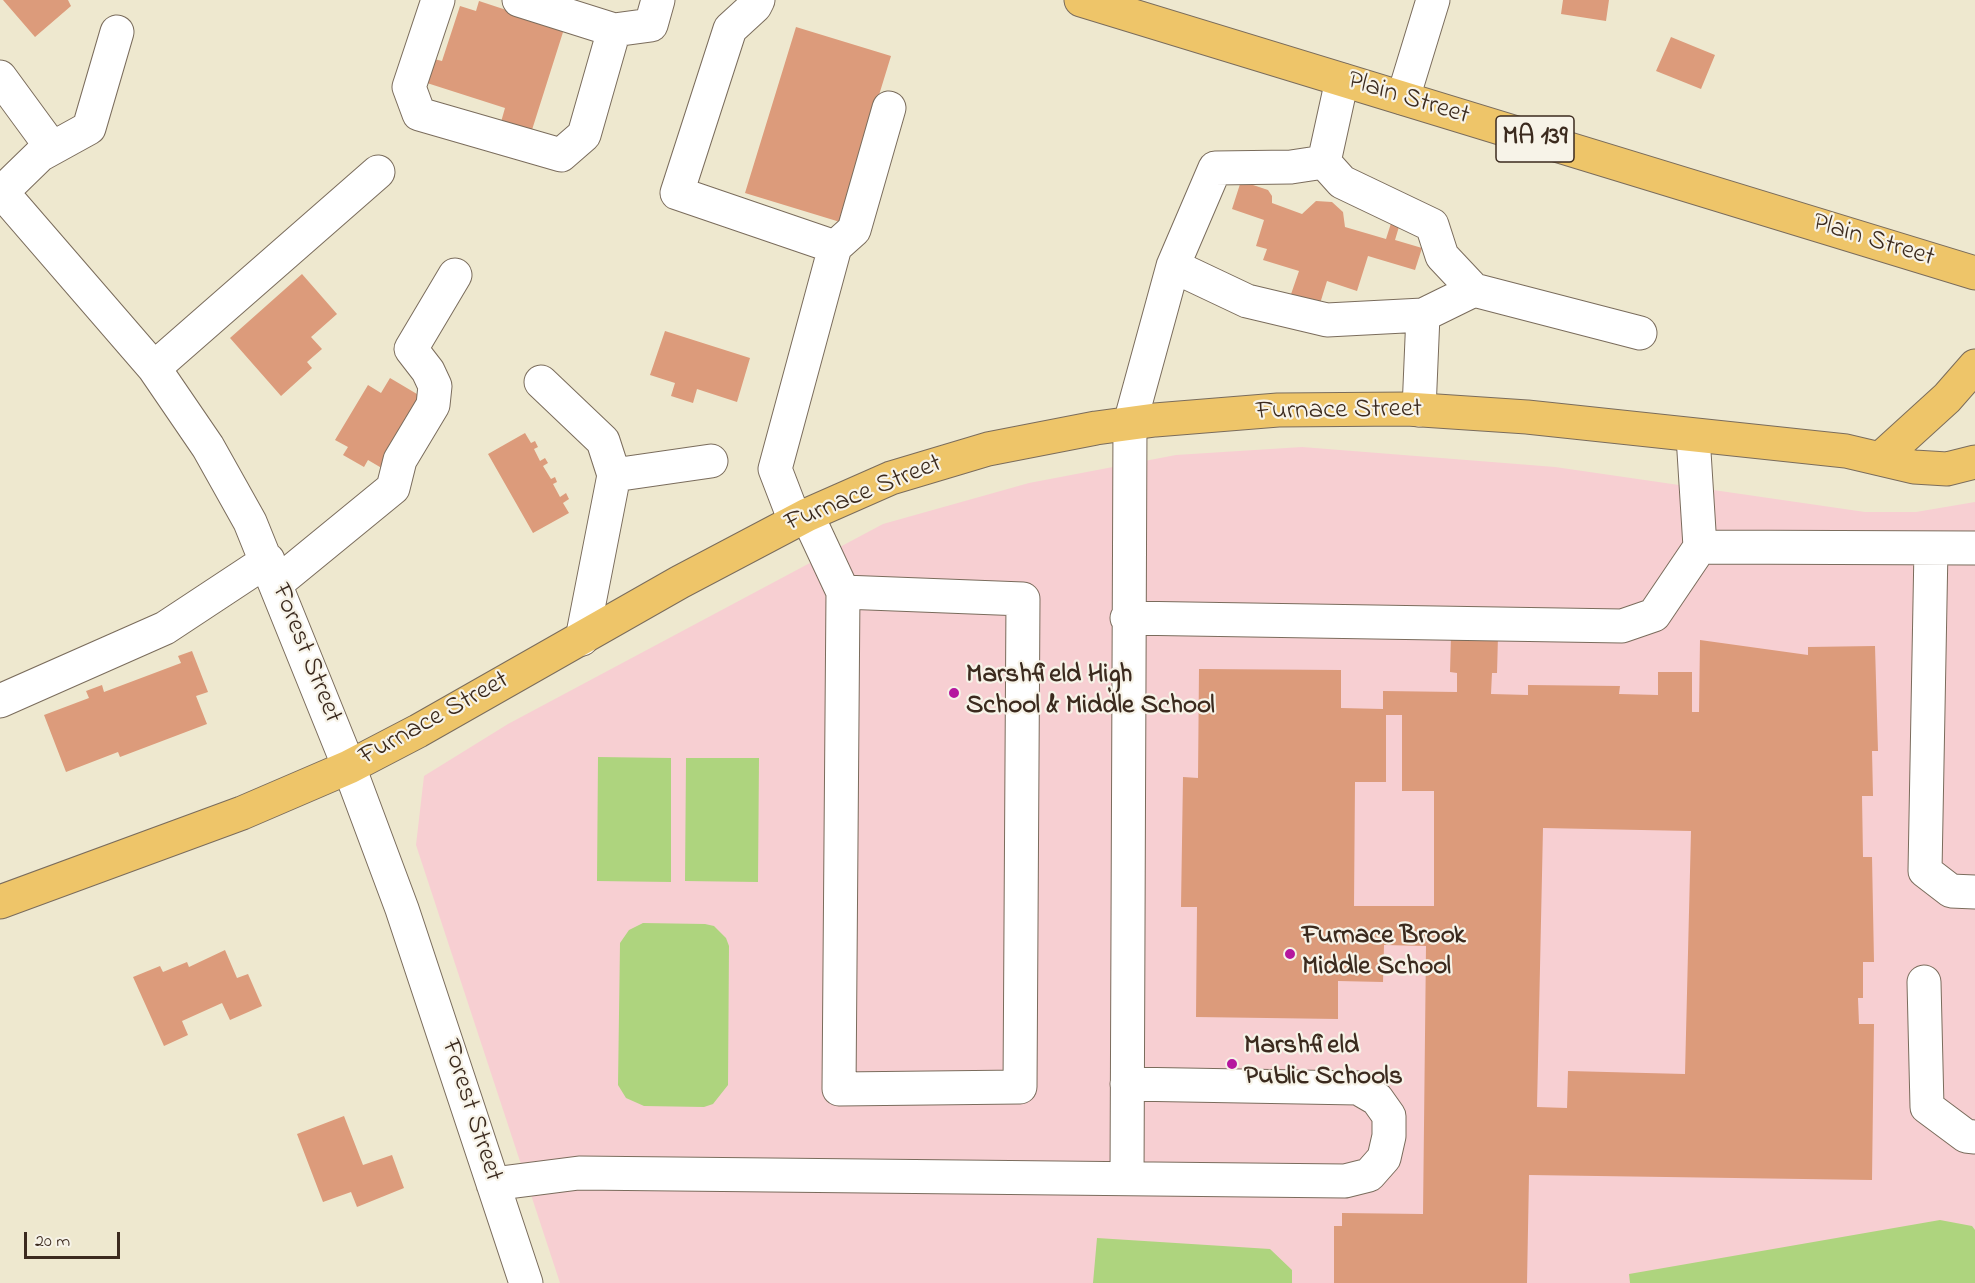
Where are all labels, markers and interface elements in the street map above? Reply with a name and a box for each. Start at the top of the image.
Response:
street label: Plain Street [1343,66,1473,134]
road number: MA 139 [1496,116,1574,162]
street label: Plain Street [1808,208,1938,276]
street label: Furnace Street [1256,394,1422,430]
street label: Furnace Street [781,449,947,541]
street label: Forest Street [262,580,348,728]
place label: Marshfield High School & Middle School [966,661,1215,724]
street label: Furnace Street [355,666,515,774]
marker: Marshfield High School & Middle School [947,686,961,700]
place label: Furnace Brook Middle School [1302,922,1466,985]
marker: Furnace Brook Middle School [1283,947,1297,961]
place label: Marshfield Public Schools [1244,1032,1403,1095]
street label: Forest Street [432,1036,508,1186]
marker: Marshfield Public Schools [1225,1057,1239,1071]
scale bar [27,1220,123,1258]
text: 20 m [35,1229,70,1255]

